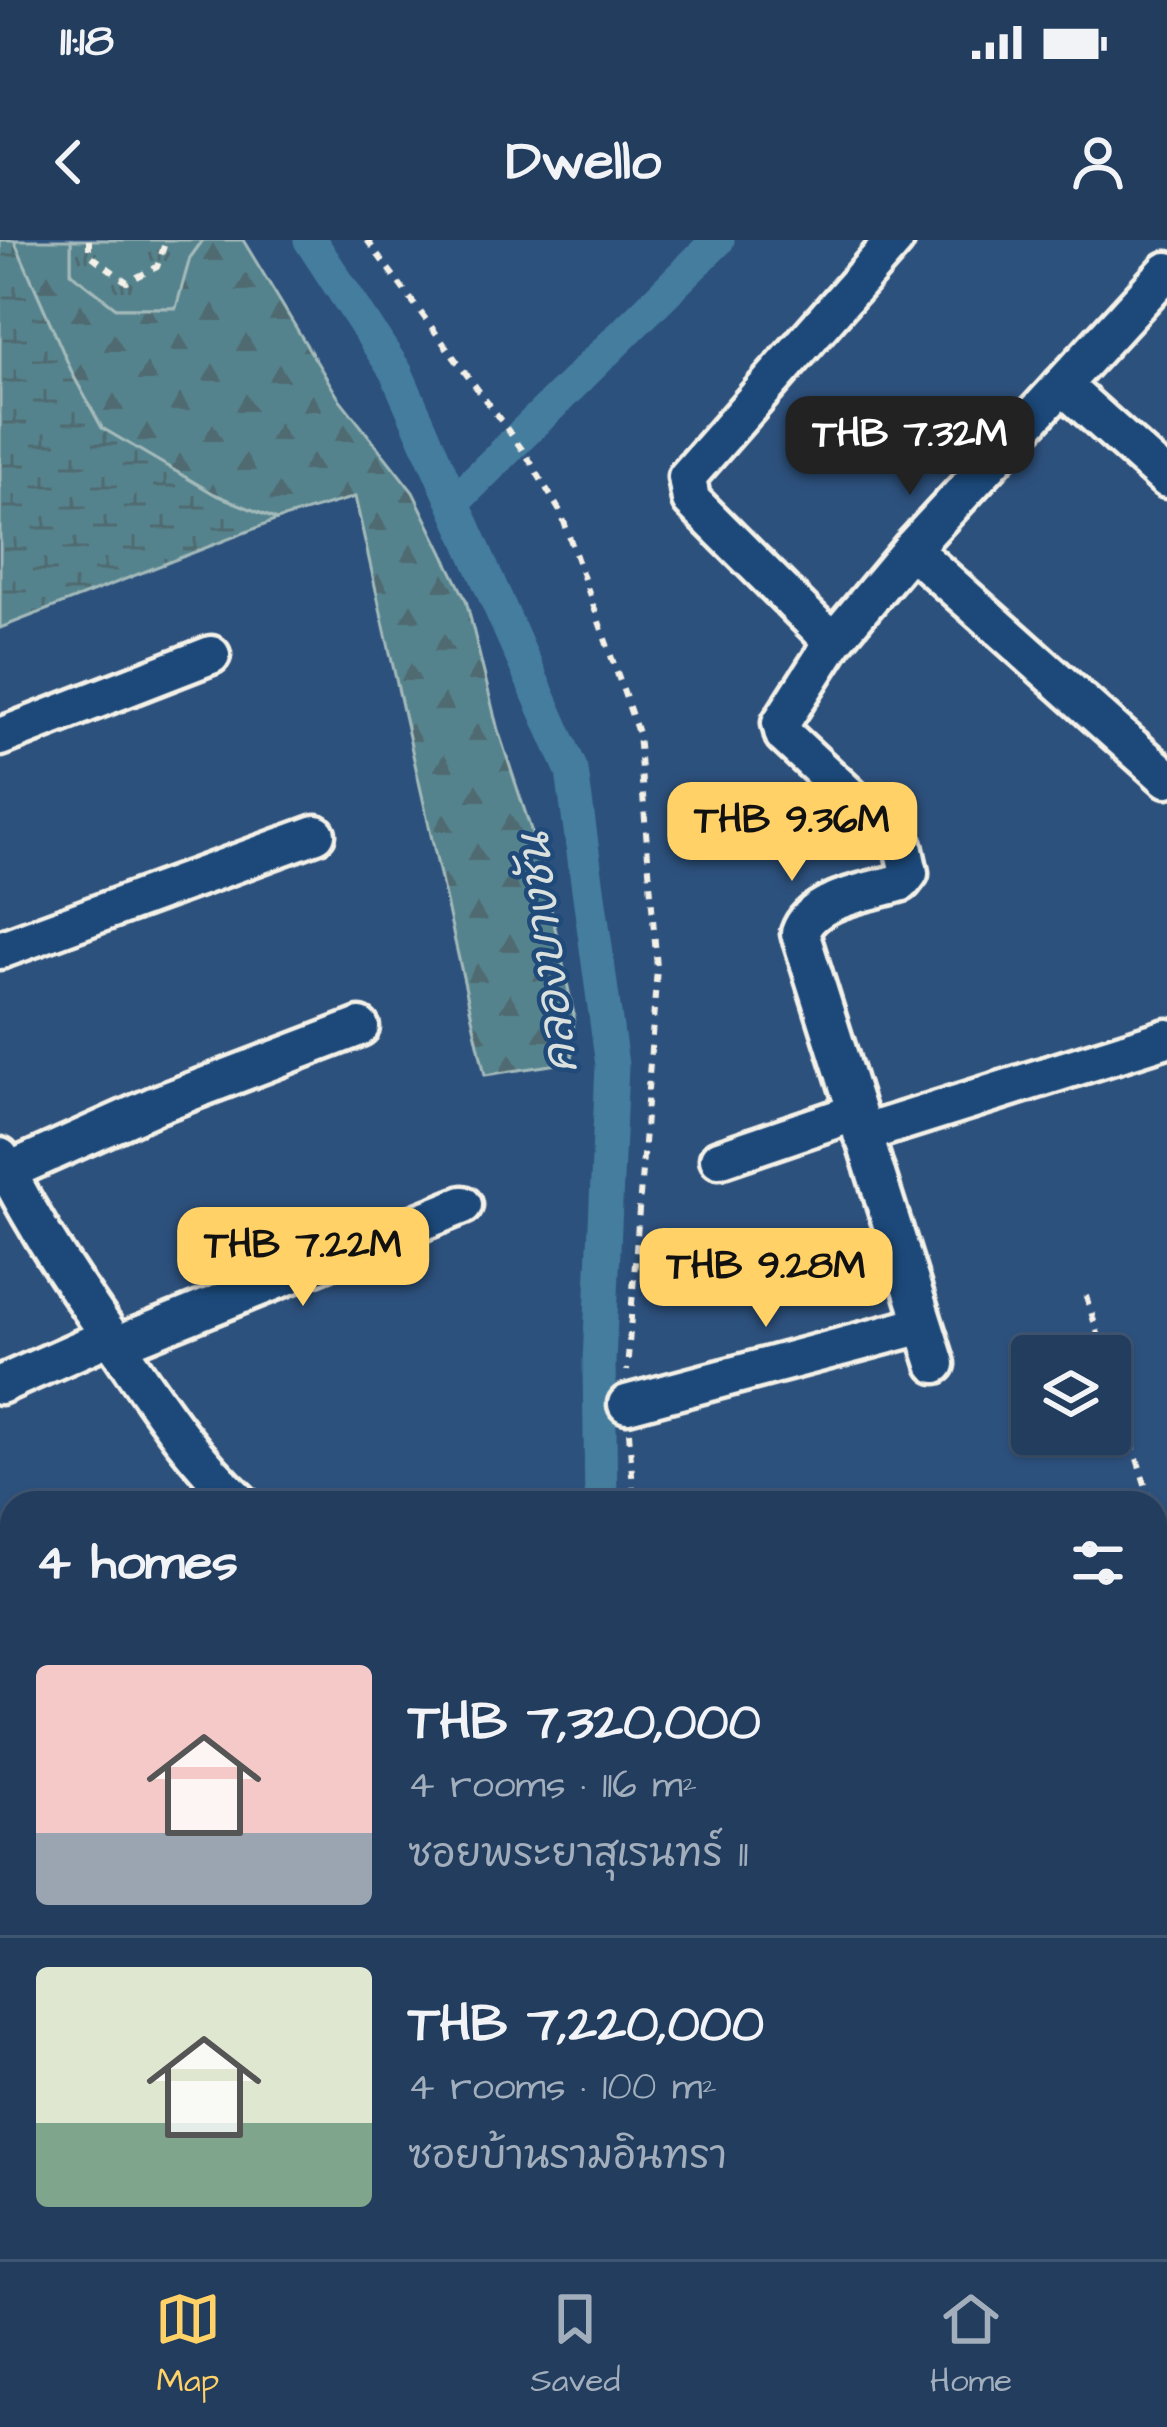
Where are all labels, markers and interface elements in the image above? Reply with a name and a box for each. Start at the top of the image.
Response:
text: 11:18 [60,11,114,73]
text: Dwello [506,125,661,200]
icon: back [36,129,102,195]
icon: person [1065,129,1131,195]
pin: THB 7.32M [773,396,1047,498]
text: THB 7.32M [812,408,1008,462]
pin: THB 9.36M [655,782,929,884]
text: THB 9.36M [694,794,890,848]
water label: คลองบางชัน [503,828,595,1077]
pin: THB 7.22M [166,1207,440,1309]
text: THB 7.22M [204,1219,402,1273]
pin: THB 9.28M [629,1228,903,1330]
text: THB 9.28M [667,1240,865,1294]
map controls [1011,1335,1131,1455]
button: layers [1011,1335,1131,1455]
text: 4 homes [36,1528,238,1599]
icon: filters [1065,1530,1131,1596]
text: THB 7,320,000 [408,1688,761,1759]
icon: home [132,1713,276,1857]
text: 4 rooms · 116 m² [408,1759,697,1813]
text: ซอยพระยาสุเรนทร์ 11 [408,1828,748,1882]
text: THB 7,220,000 [408,1990,764,2061]
icon: home [132,2015,276,2159]
text: 4 rooms · 100 m² [408,2061,717,2115]
text: ซอยบ้านรามอินทรา [408,2130,727,2184]
tab: Map [155,2286,221,2404]
tab: Saved [531,2286,620,2404]
tab: Home [930,2286,1012,2404]

